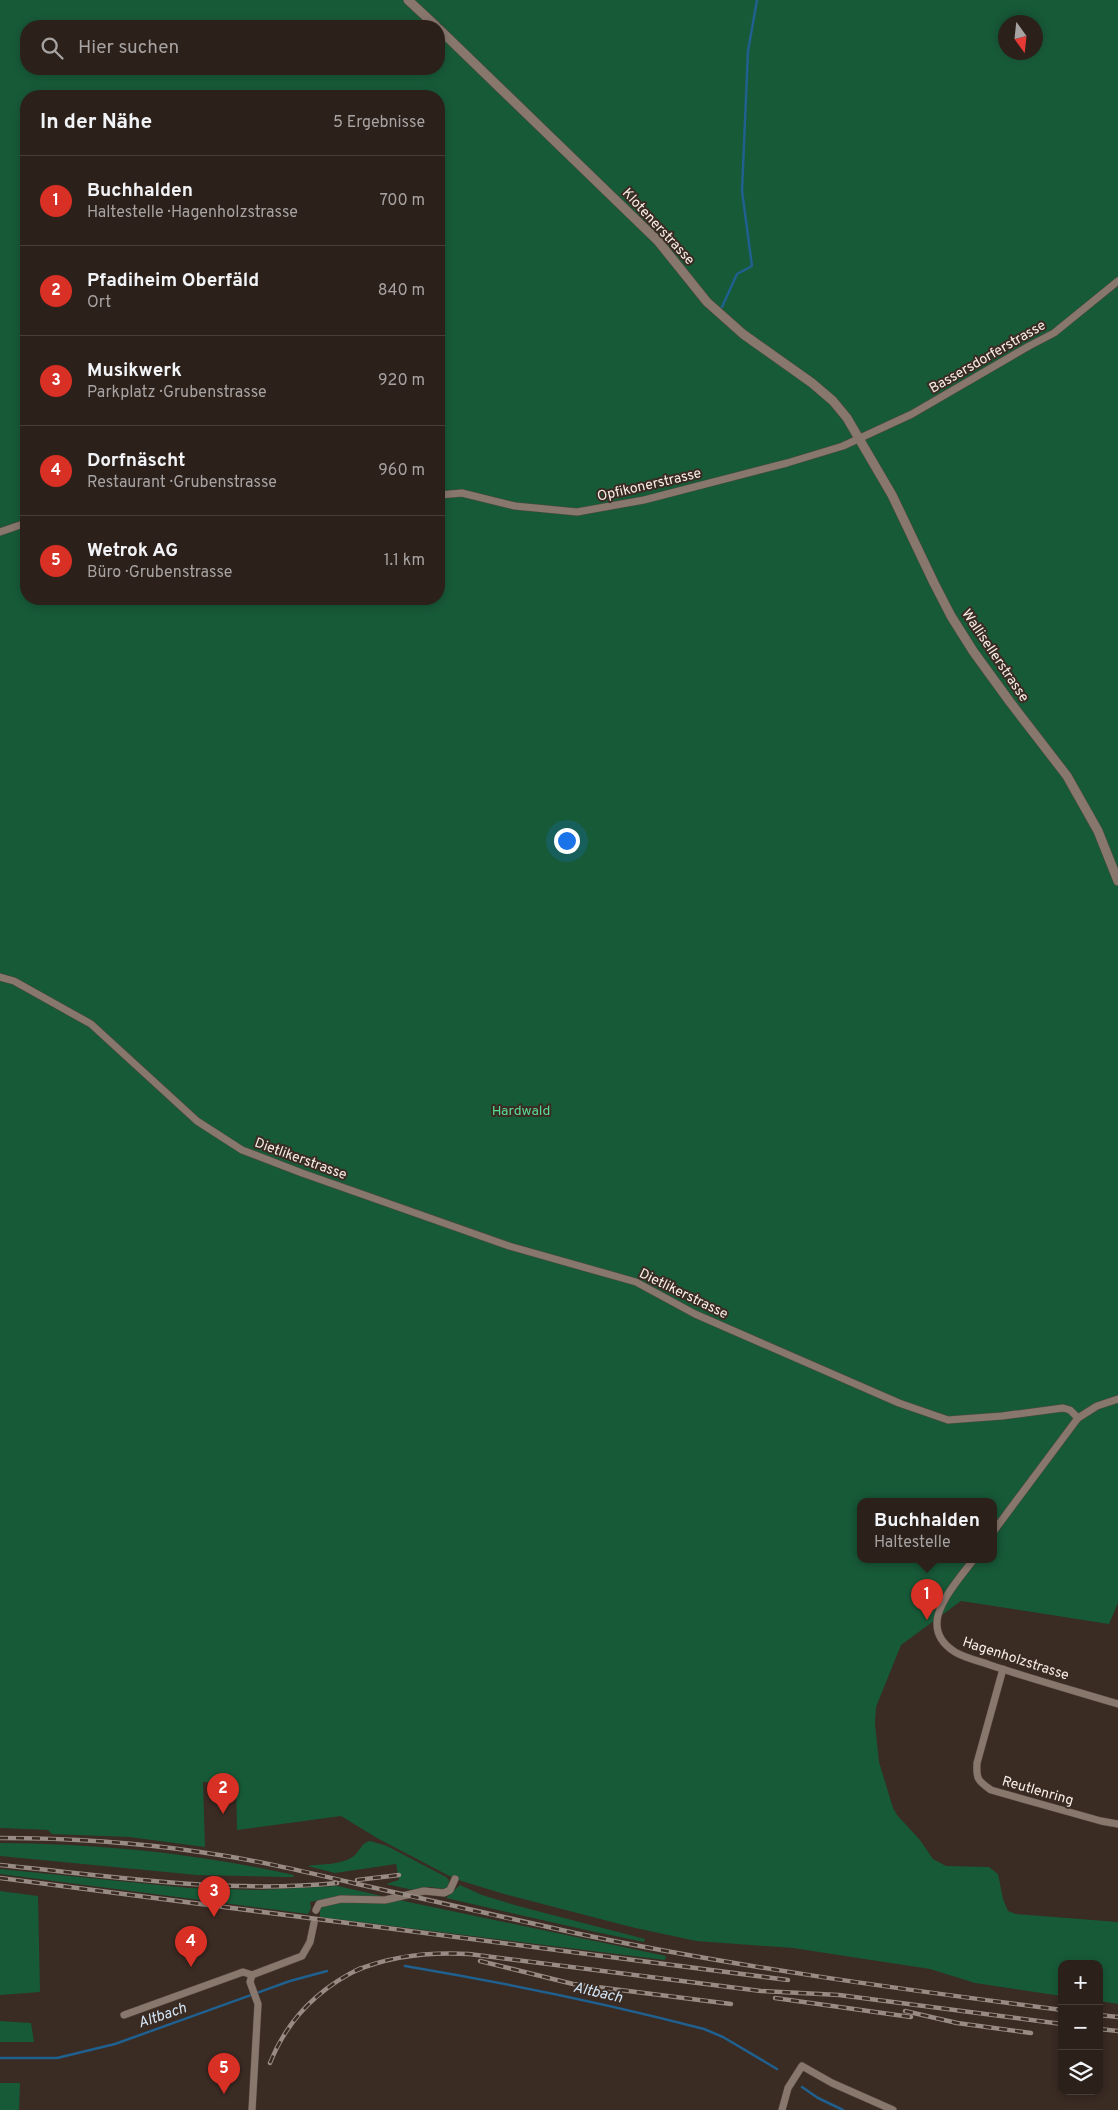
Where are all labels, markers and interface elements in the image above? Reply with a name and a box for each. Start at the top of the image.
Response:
north arrow [998,15,1043,60]
search box [20,20,445,75]
icon: search [38,34,66,62]
text: Hier suchen [78,36,179,60]
text: In der Nähe [40,109,152,136]
text: 5 Ergebnisse [333,113,425,133]
text: Buchhalden [87,179,193,203]
street label: Klotenerstrasse [618,185,698,269]
text: 1 [53,191,59,211]
text: 700 m [379,191,425,211]
text: Haltestelle · Hagenholzstrasse [87,203,298,223]
text: Pfadiheim Oberfäld [87,269,259,293]
text: 2 [51,281,61,301]
text: 840 m [378,281,425,301]
text: Ort [87,293,111,313]
street label: Bassersdorferstrasse [926,317,1049,398]
text: Musikwerk [87,359,182,383]
text: 3 [51,371,61,391]
text: 920 m [378,371,425,391]
text: Parkplatz · Grubenstrasse [87,383,267,403]
text: Dorfnäscht [87,449,185,473]
text: 4 [51,461,61,481]
text: 960 m [378,461,425,481]
street label: Opfikonerstrasse [596,465,703,506]
text: Restaurant · Grubenstrasse [87,473,277,493]
text: Wetrok AG [87,539,178,563]
text: 5 [51,551,61,571]
text: 1.1 km [384,551,425,571]
text: Büro · Grubenstrasse [87,563,232,583]
street label: Wallisellerstrasse [957,606,1032,705]
your location [554,828,580,854]
park label: Hardwald [492,1103,550,1120]
street label: Dietlikerstrasse [252,1135,349,1184]
street label: Dietlikerstrasse [636,1265,731,1323]
popup [857,1498,997,1563]
text: Buchhalden [874,1509,980,1533]
text: Haltestelle [874,1533,951,1553]
pin: 1 [911,1579,943,1620]
street label: Hagenholzstrasse [960,1634,1071,1685]
pin: 2 [207,1773,239,1814]
street label: Reutlenring [1000,1773,1075,1810]
pin: 3 [198,1876,230,1917]
pin: 4 [175,1926,207,1967]
map controls [1058,1960,1103,2095]
button: + [1058,1960,1103,2005]
water label: Altbach [571,1979,624,2008]
water label: Altbach [136,1999,189,2034]
button: − [1058,2005,1103,2050]
button: layers [1058,2050,1103,2095]
pin: 5 [208,2053,240,2094]

